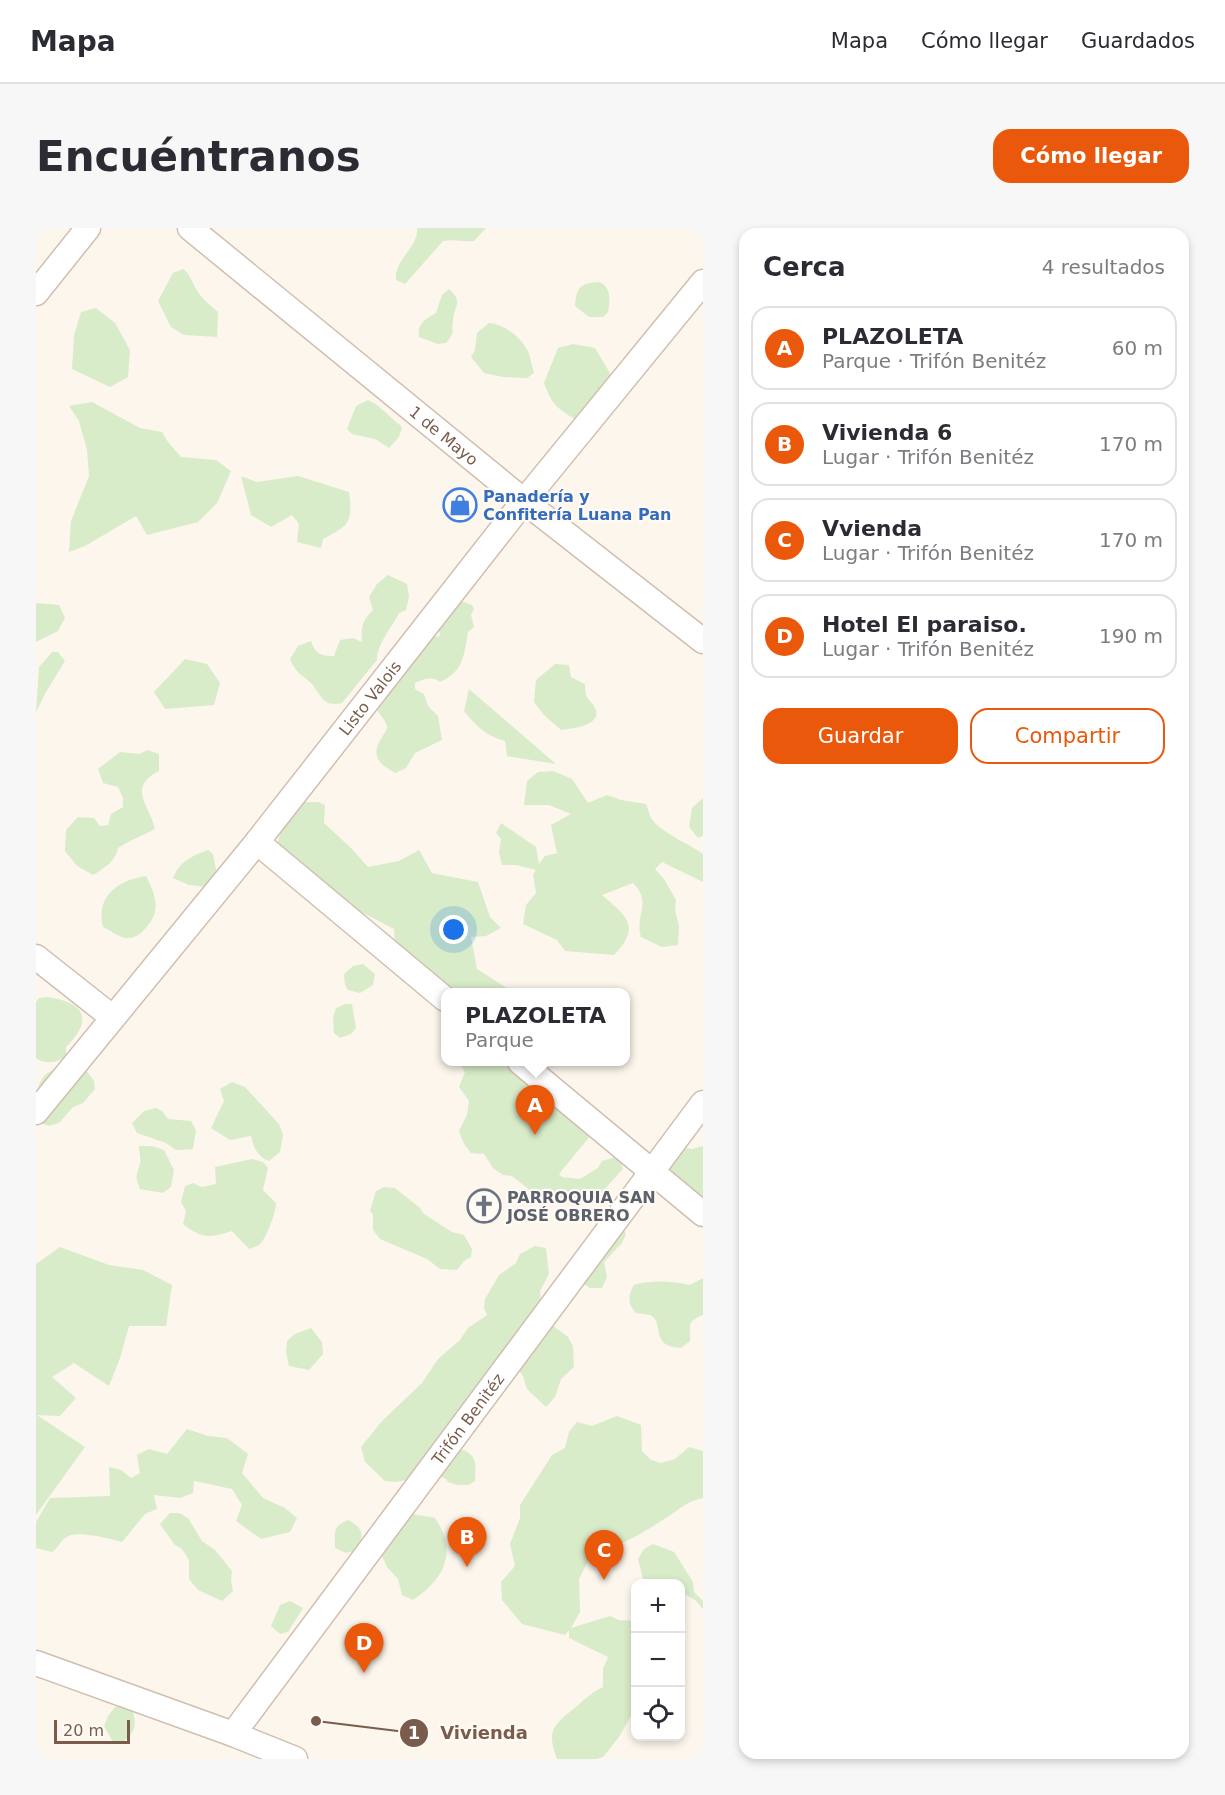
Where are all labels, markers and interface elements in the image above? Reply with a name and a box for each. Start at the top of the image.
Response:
text: Mapa [30,25,116,58]
text: Mapa [831,29,888,53]
text: Cómo llegar [921,29,1048,53]
text: Guardados [1081,29,1195,53]
button: Cómo llegar [993,129,1189,183]
text: Encuéntranos [36,132,361,181]
text: Cerca [763,252,846,282]
text: 4 resultados [1042,255,1165,279]
text: PLAZOLETA [822,324,963,349]
text: A [777,336,792,360]
text: 60 m [1112,336,1163,360]
text: Parque · Trifón Benitéz [822,349,1046,373]
street label: 1 de Mayo [406,402,482,469]
text: Vivienda 6 [822,420,952,445]
text: B [777,432,792,456]
text: 170 m [1099,432,1163,456]
text: Lugar · Trifón Benitéz [822,445,1034,469]
shop icon: Panadería y Confitería Luana Pan [442,487,478,523]
place label: Panadería y Confitería Luana Pan [483,487,671,524]
text: Vvienda [822,516,922,541]
text: C [777,528,792,552]
text: 170 m [1099,528,1163,552]
text: Lugar · Trifón Benitéz [822,541,1034,565]
text: Hotel El paraiso. [822,612,1027,637]
text: D [776,624,793,648]
text: 190 m [1099,624,1163,648]
text: Lugar · Trifón Benitéz [822,637,1034,661]
street label: Listo Valois [335,657,405,739]
button: Guardar [763,708,958,764]
button: Compartir [970,708,1165,764]
your location [439,915,468,944]
popup [441,988,630,1066]
text: PLAZOLETA [465,1003,606,1028]
text: Parque [465,1028,534,1052]
pin: A [516,1086,554,1135]
church icon: PARROQUIA SAN JOSÉ OBRERO [466,1188,502,1224]
place label: PARROQUIA SAN JOSÉ OBRERO [506,1188,656,1225]
street label: Trifón Benitéz [427,1369,508,1469]
pin: B [448,1518,486,1567]
pin: C [584,1530,624,1580]
map controls [631,1579,685,1741]
button: + [631,1579,685,1633]
pin: D [344,1624,384,1673]
button: − [631,1633,685,1687]
button: locate [631,1687,685,1741]
callout: Vivienda [399,1715,540,1751]
scale bar [54,1717,130,1744]
text: 20 m [63,1721,104,1740]
text: 1 [408,1722,420,1743]
text: Vivienda [440,1722,528,1743]

